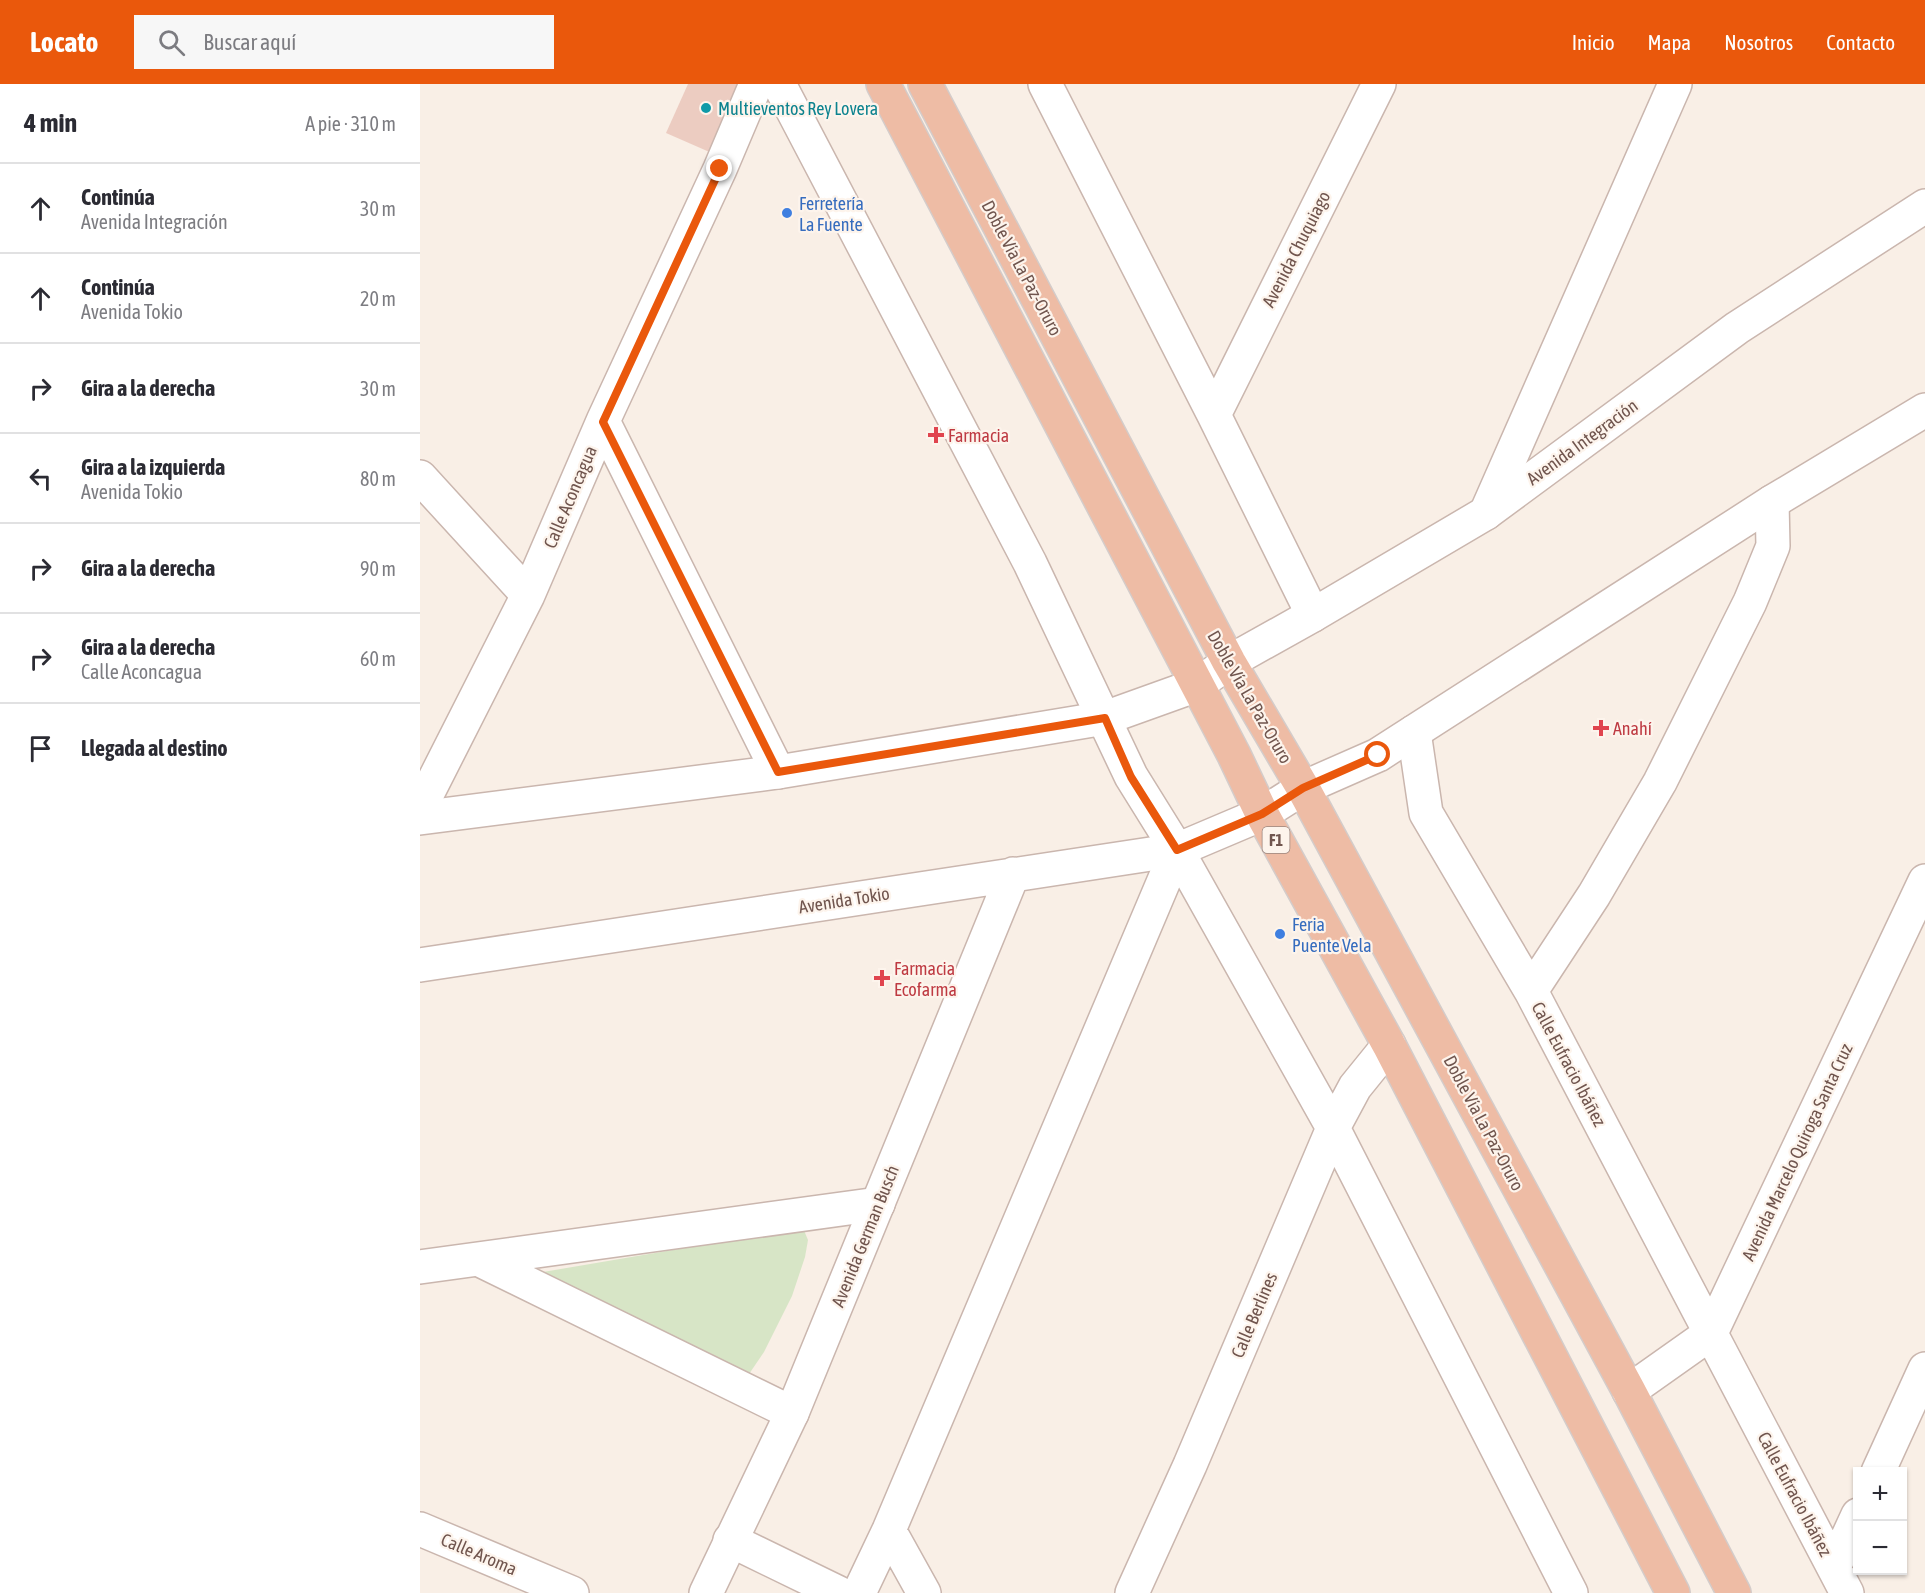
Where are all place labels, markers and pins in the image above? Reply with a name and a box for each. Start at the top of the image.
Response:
place label: Multieventos Rey Lovera [718,98,878,119]
marker: Multieventos Rey Lovera [699,101,713,115]
place label: Ferretería La Fuente [799,193,864,235]
marker: Ferretería La Fuente [780,206,794,220]
place label: Farmacia [948,425,1009,446]
marker: Farmacia [929,428,943,442]
place label: Anahí [1613,718,1652,739]
marker: Anahí [1594,721,1608,735]
place label: Feria Puente Vela [1292,914,1372,956]
marker: Feria Puente Vela [1273,927,1287,941]
place label: Farmacia Ecofarma [894,958,957,1000]
marker: Farmacia Ecofarma [875,971,889,985]

